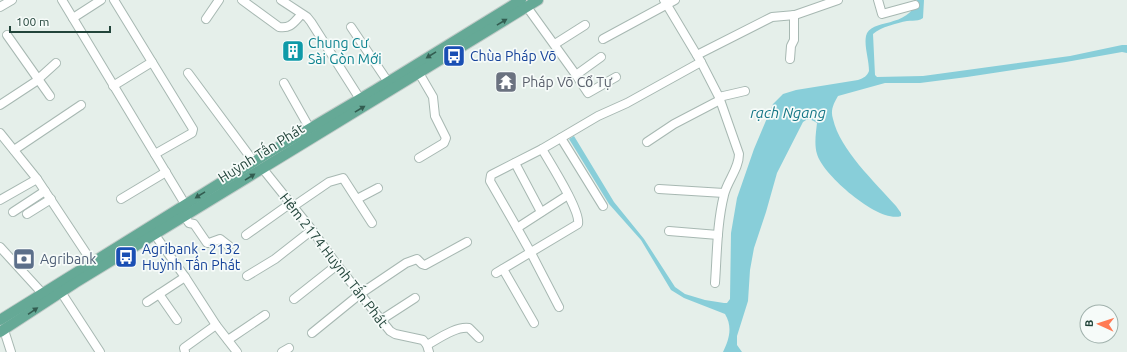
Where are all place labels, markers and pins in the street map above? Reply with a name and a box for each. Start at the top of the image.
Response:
place label: Chung Cư Sài Gòn Mới [308,35,382,67]
building icon: Chung Cư Sài Gòn Mới [280,38,306,64]
bus stop icon: Chùa Pháp Võ [441,43,467,69]
place label: Chùa Pháp Võ [470,48,557,64]
temple icon: Pháp Võ Cổ Tự [493,69,519,95]
place label: Pháp Võ Cổ Tự [522,74,613,90]
place label: Agribank - 2132 Huỳnh Tấn Phát [142,241,241,273]
bus stop icon: Agribank - 2132 Huỳnh Tấn Phát [113,244,139,270]
bank icon: Agribank [11,246,37,272]
place label: Agribank [40,251,96,267]

